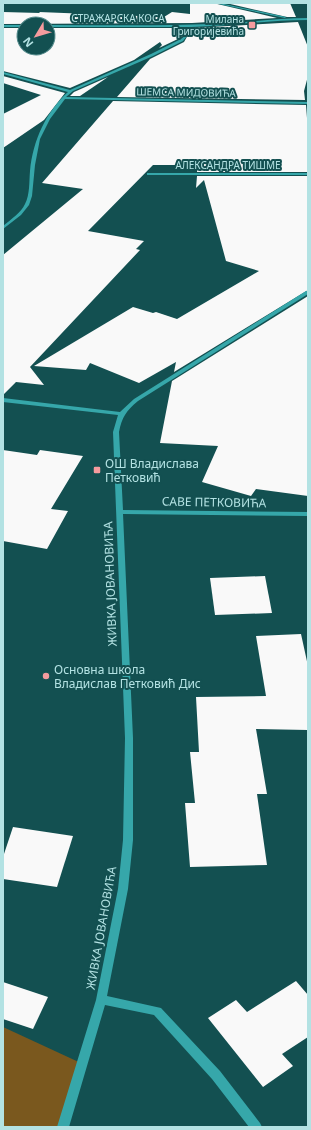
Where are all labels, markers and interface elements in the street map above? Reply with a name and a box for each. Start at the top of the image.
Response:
street label: СТРАЖАРСКА КОСА [71,11,165,25]
place label: Милана Григоријевића [173,12,244,38]
north arrow [16,16,56,56]
marker: Милана Григоријевића [247,20,257,30]
text: N [19,34,36,51]
street label: ШЕМСА МИДОВИЋА [136,84,236,100]
street label: АЛЕКСАНДРА ТИШМЕ [175,158,281,172]
place label: ОШ Владислава Петковић [105,455,199,486]
marker: ОШ Владислава Петковић [92,465,102,475]
street label: САВЕ ПЕТКОВИЋА [162,493,267,511]
street label: ЖИВКА ЈОВАНОВИЋА [99,521,121,647]
place label: Основна школа Владислав Петковић Дис [54,661,201,692]
marker: Основна школа Владислав Петковић Дис [41,671,51,681]
street label: ЖИВКА ЈОВАНОВИЋА [82,865,120,991]

